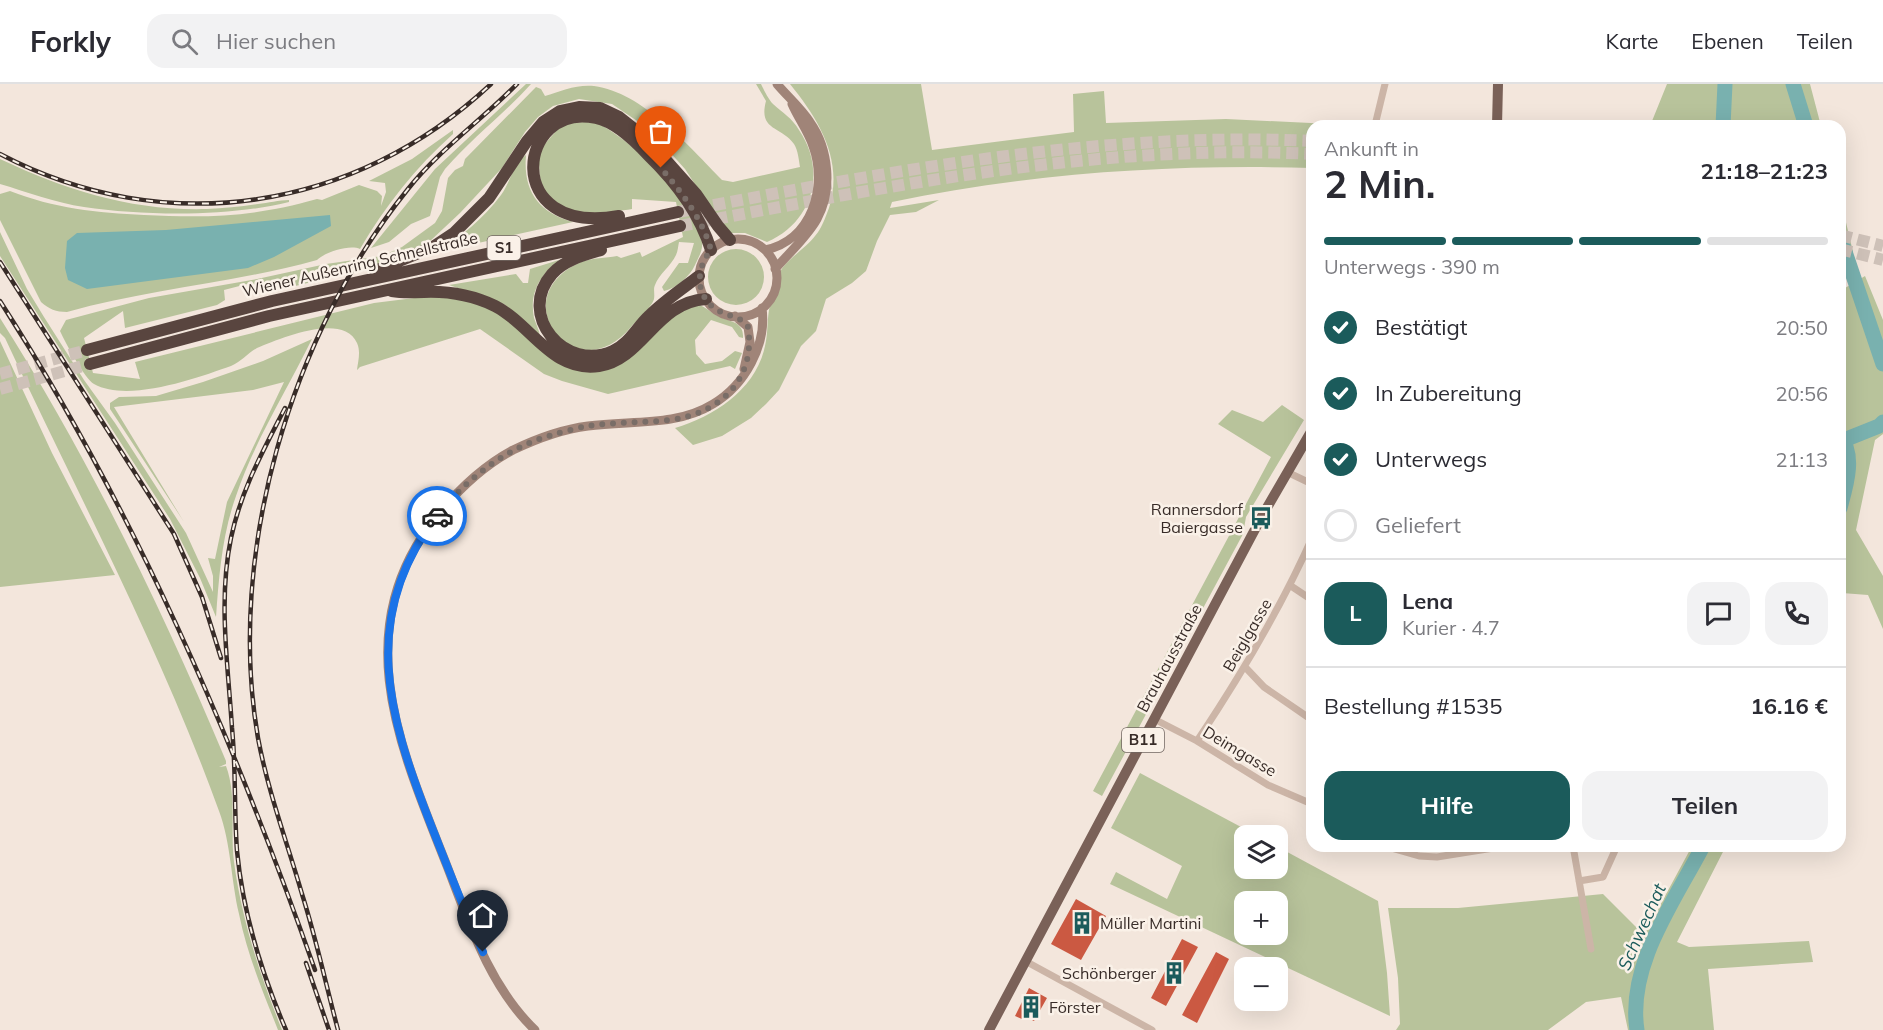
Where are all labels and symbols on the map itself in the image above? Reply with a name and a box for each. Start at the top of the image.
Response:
pin [635,106,686,168]
street label: Wiener Außenring Schnellstraße [240,227,480,301]
road number: S1 [488,236,520,260]
courier [407,486,467,546]
place label: Rannersdorf Baiergasse [1151,499,1244,537]
bus stop icon: Rannersdorf Baiergasse [1248,505,1274,531]
street label: Beiglgasse [1218,595,1276,675]
street label: Brauhausstraße [1132,601,1206,715]
street label: Deimgasse [1200,721,1280,781]
road number: B11 [1122,728,1164,752]
water label: Schwechat [1612,879,1671,974]
pin [457,890,508,952]
building icon: Müller Martini [1069,910,1095,936]
place label: Müller Martini [1100,913,1201,933]
building icon: Schönberger [1161,960,1187,986]
place label: Schönberger [1062,963,1156,983]
building icon: Förster [1018,994,1044,1020]
place label: Förster [1049,997,1101,1017]

